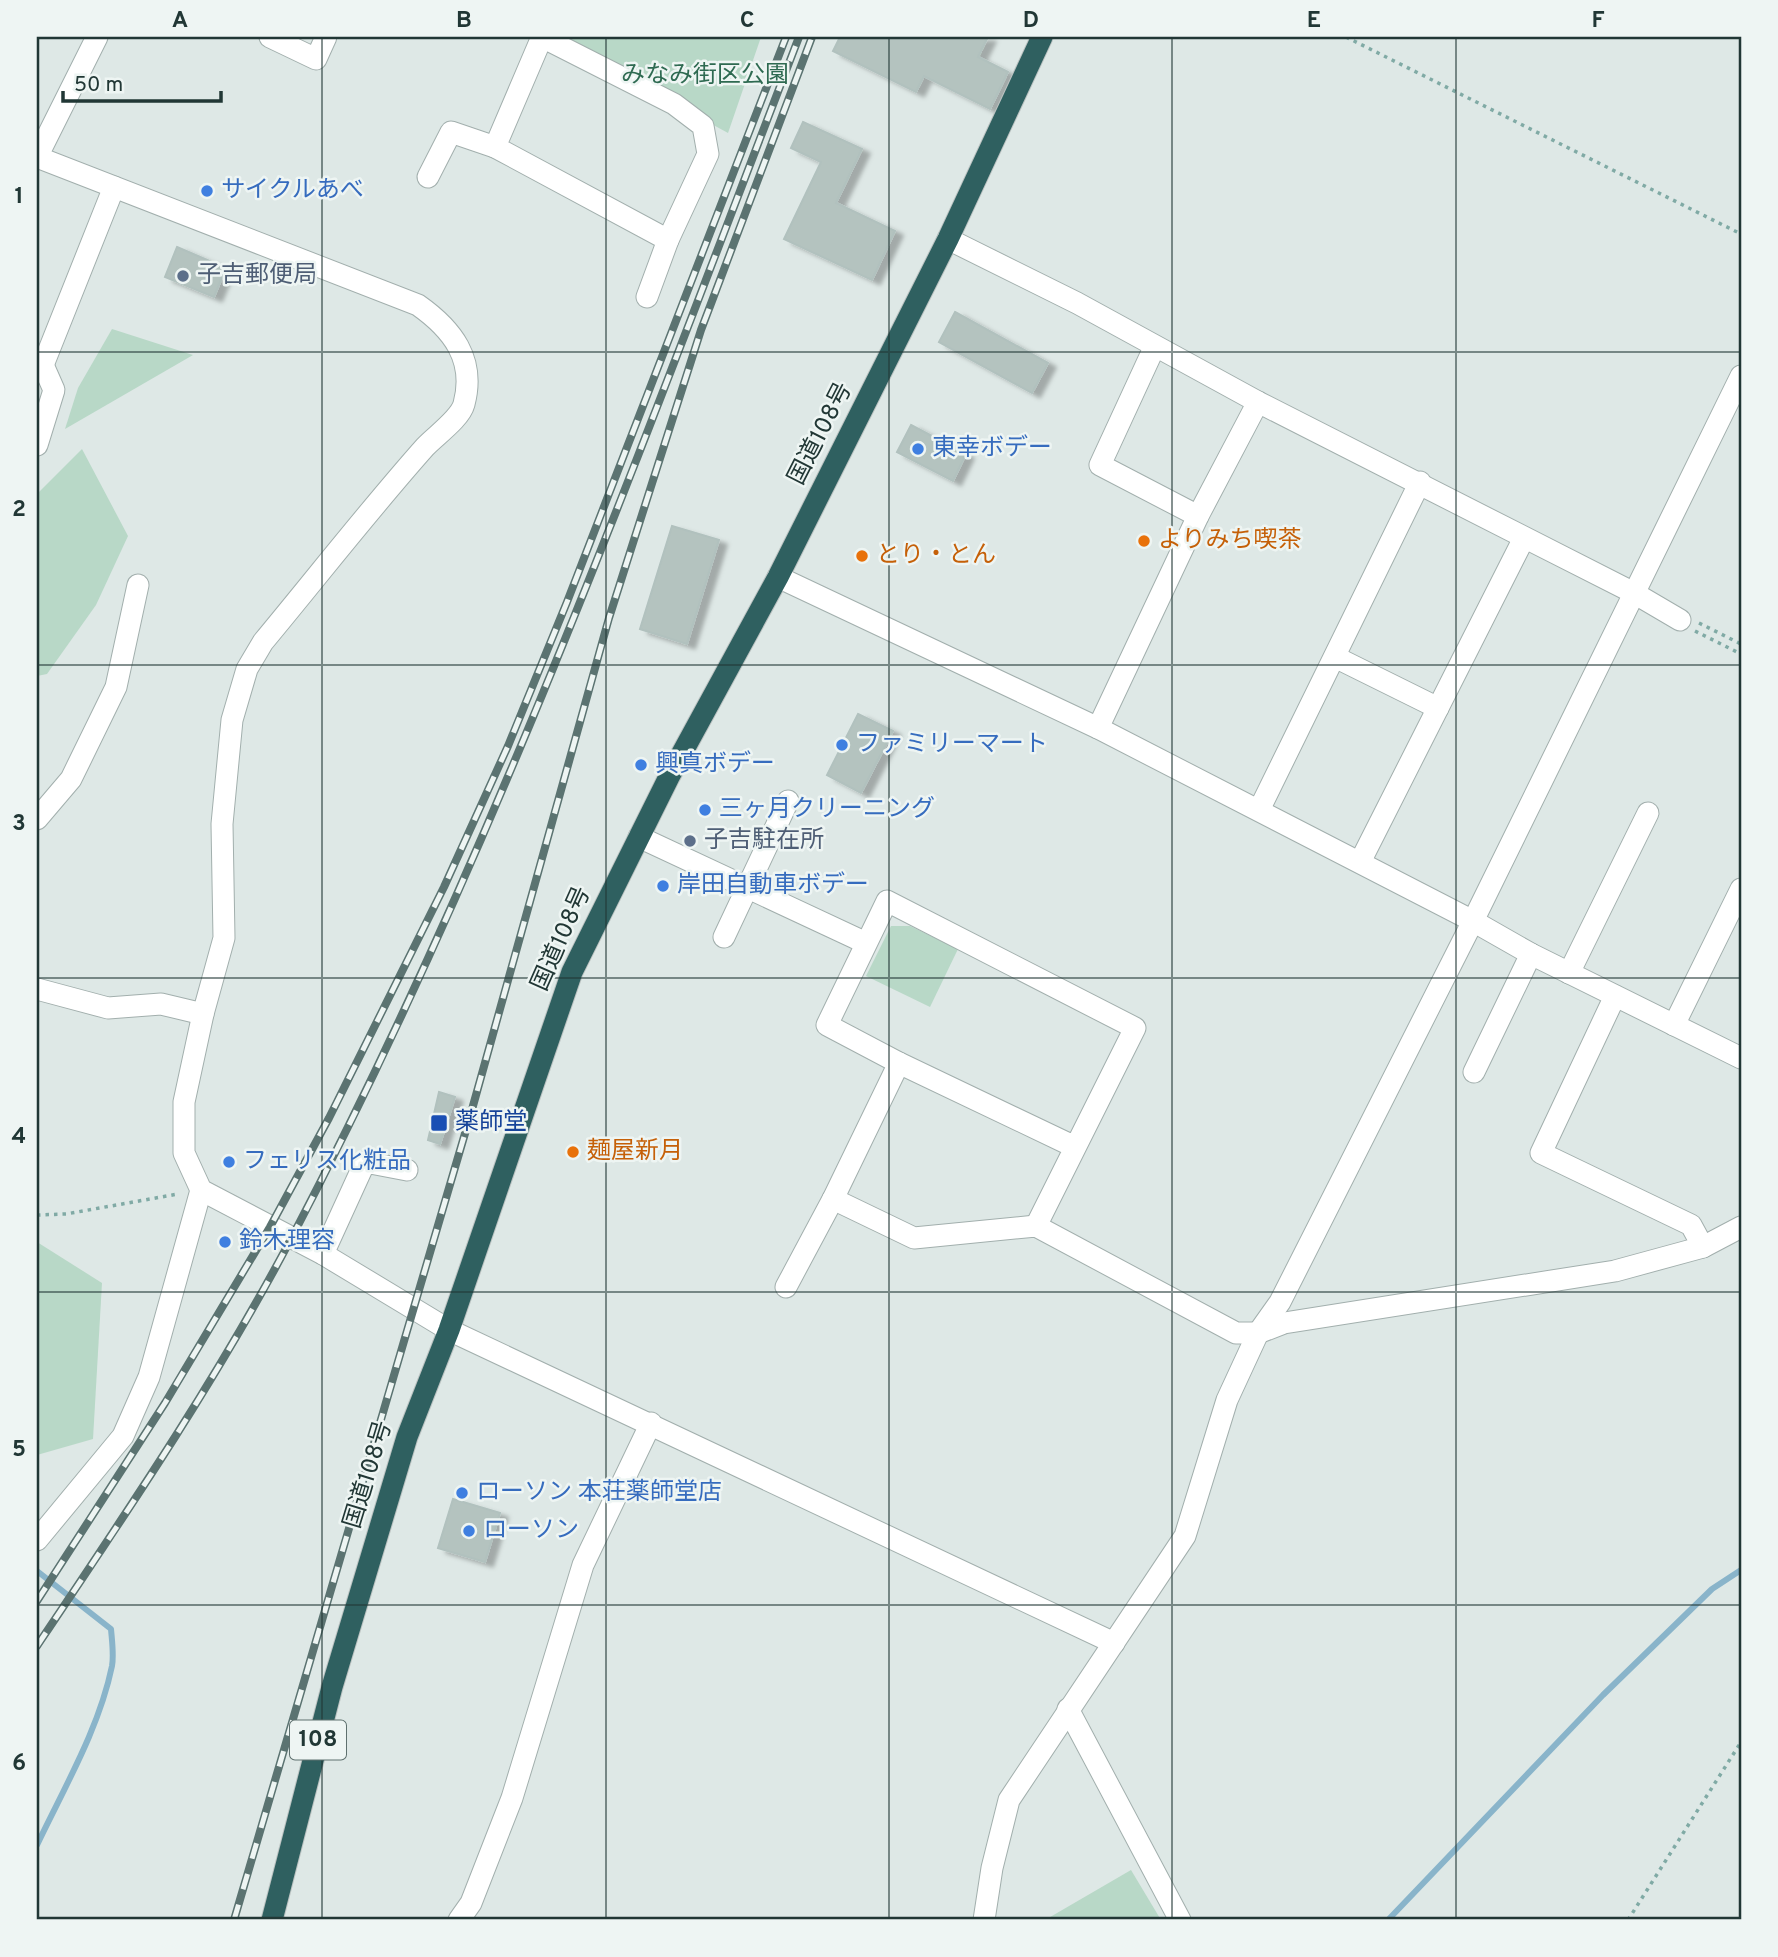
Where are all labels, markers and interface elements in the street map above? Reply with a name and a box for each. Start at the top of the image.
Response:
text: A [172,7,188,36]
text: B [456,7,472,36]
text: C [740,7,754,36]
text: D [1023,7,1039,36]
text: E [1307,7,1321,36]
text: F [1591,7,1605,36]
scale bar [63,60,220,104]
park label: みなみ街区公園 [621,61,789,91]
text: 50 m [74,72,123,99]
place label: サイクルあべ [221,176,364,206]
text: 1 [14,183,24,212]
marker: サイクルあべ [199,183,215,199]
place label: 子吉郵便局 [197,261,317,291]
marker: 子吉郵便局 [175,268,191,284]
street label: 国道108号 [782,378,860,490]
place label: 東幸ボデー [932,434,1052,464]
marker: 東幸ボデー [910,441,926,457]
text: 2 [12,496,26,525]
place label: よりみち喫茶 [1158,526,1302,556]
marker: よりみち喫茶 [1136,533,1152,549]
place label: とり・とん [876,541,996,571]
marker: とり・とん [854,548,870,564]
place label: ファミリーマート [856,730,1048,760]
marker: ファミリーマート [834,737,850,753]
place label: 興真ボデー [655,750,775,780]
marker: 興真ボデー [633,757,649,773]
place label: 三ヶ月クリーニング [719,795,935,825]
marker: 三ヶ月クリーニング [697,802,713,818]
text: 3 [12,810,26,839]
place label: 子吉駐在所 [704,826,824,856]
marker: 子吉駐在所 [682,833,698,849]
place label: 岸田自動車ボデー [677,871,869,901]
marker: 岸田自動車ボデー [655,878,671,894]
street label: 国道108号 [526,882,598,996]
place label: 薬師堂 [455,1108,527,1138]
marker: 薬師堂 [429,1113,449,1133]
text: 4 [12,1123,26,1152]
place label: 麺屋新月 [587,1137,683,1167]
marker: 麺屋新月 [565,1144,581,1160]
place label: フェリス化粧品 [243,1147,411,1177]
marker: フェリス化粧品 [221,1154,237,1170]
place label: 鈴木理容 [239,1227,335,1257]
marker: 鈴木理容 [217,1234,233,1250]
street label: 国道108号 [338,1418,400,1532]
text: 5 [12,1436,26,1465]
place label: ローソン 本荘薬師堂店 [476,1478,722,1508]
marker: ローソン 本荘薬師堂店 [454,1485,470,1501]
place label: ローソン [483,1516,579,1546]
marker: ローソン [461,1523,477,1539]
road number: 108 [290,1721,346,1760]
text: 6 [12,1750,26,1779]

